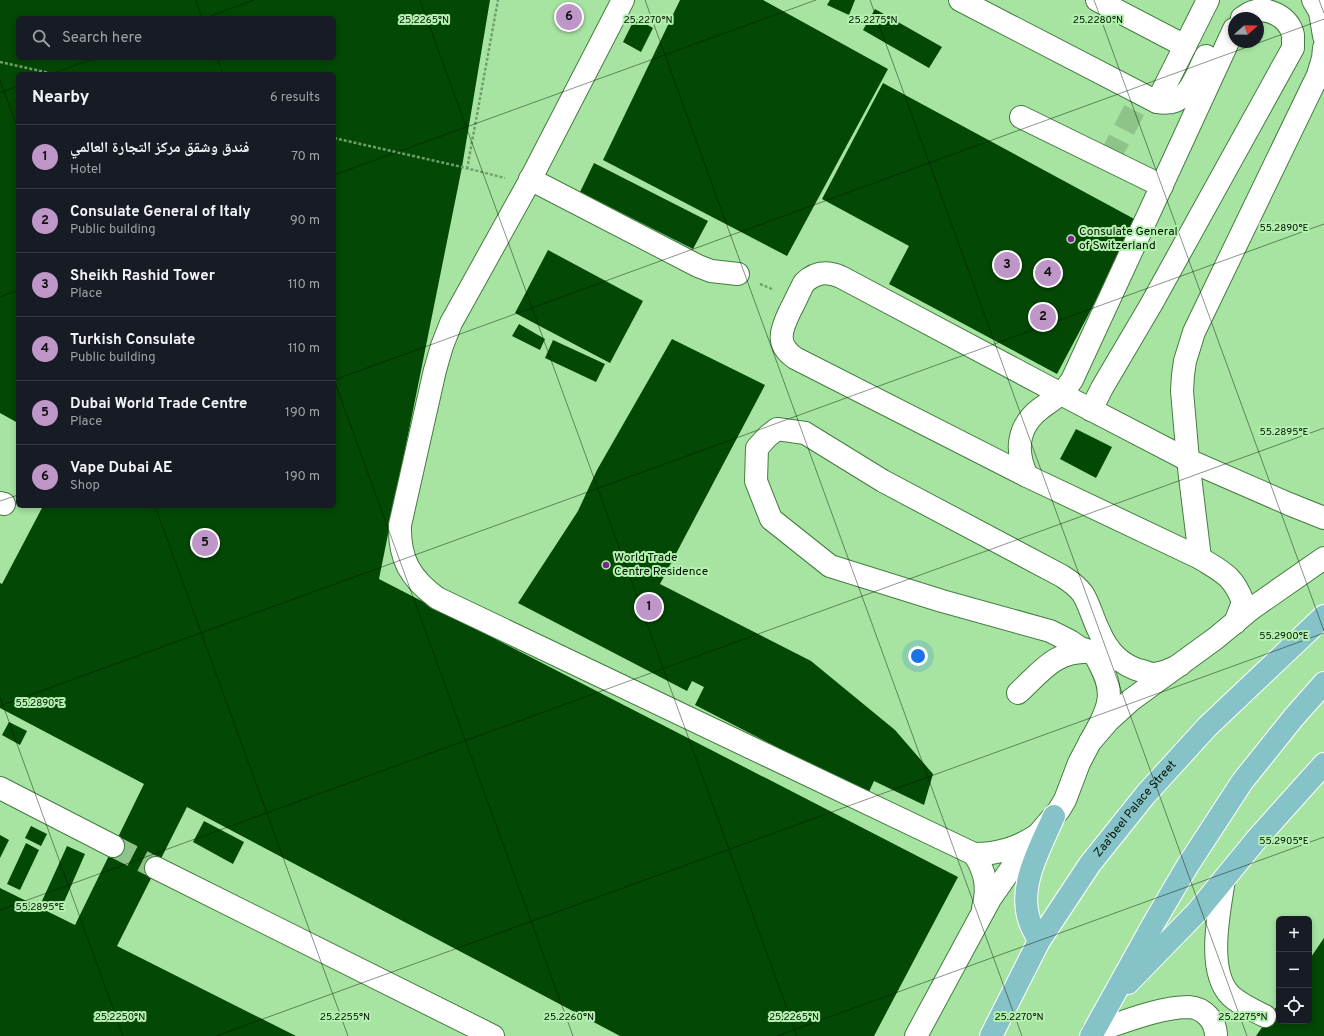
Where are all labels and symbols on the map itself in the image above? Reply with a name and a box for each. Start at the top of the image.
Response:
pin: 6 [556,2,582,32]
north arrow [1228,12,1264,48]
text: 25.2265°N [399,14,449,27]
text: 25.2270°N [623,14,673,27]
text: 25.2275°N [848,14,898,27]
text: 25.2280°N [1073,14,1123,27]
text: 55.2890°E [1259,222,1309,235]
place label: Consulate General of Switzerland [1079,224,1178,254]
marker: Consulate General of Switzerland [1066,234,1076,244]
pin: 3 [994,250,1020,280]
pin: 4 [1035,258,1061,288]
pin: 2 [1030,302,1056,332]
text: 55.2895°E [1260,426,1308,439]
pin: 5 [192,528,218,558]
place label: World Trade Centre Residence [614,550,708,580]
marker: World Trade Centre Residence [601,560,611,570]
pin: 1 [636,592,662,622]
text: 55.2900°E [1259,630,1309,643]
your location [908,646,928,666]
text: 55.2890°E [15,697,65,710]
street label: Zaa'beel Palace Street [1090,758,1180,861]
text: 55.2905°E [1259,835,1309,848]
text: 55.2895°E [16,901,64,914]
text: 25.2250°N [95,1011,145,1024]
text: 25.2255°N [320,1011,370,1024]
text: 25.2260°N [544,1011,594,1024]
text: 25.2265°N [769,1011,819,1024]
text: 25.2270°N [994,1011,1044,1024]
text: 25.2275°N [1218,1011,1268,1024]

